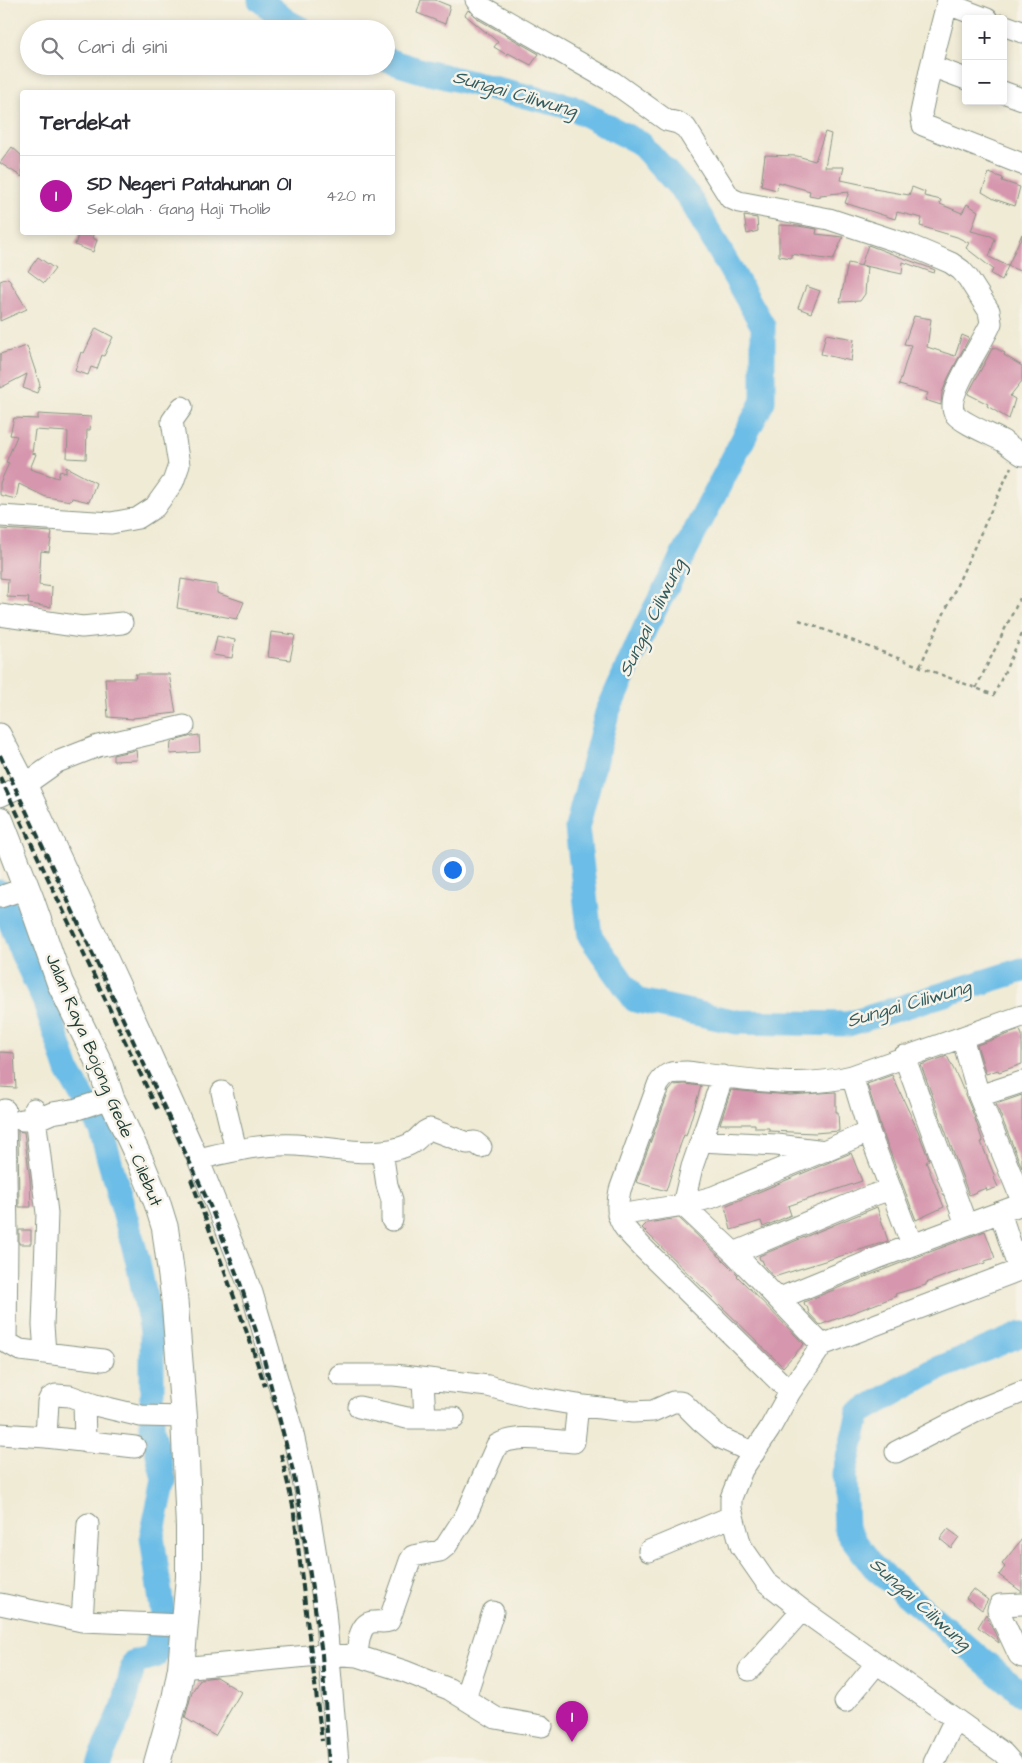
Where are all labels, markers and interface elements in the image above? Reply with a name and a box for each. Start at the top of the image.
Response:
map controls [962,15,1007,105]
button: + [962,15,1007,60]
search box [20,20,395,75]
icon: search [38,34,66,62]
text: Cari di sini [78,34,167,61]
button: − [962,60,1007,105]
water label: Sungai Ciliwung [450,63,581,125]
text: Terdekat [40,108,130,137]
text: SD Negeri Patahunan 01 [87,171,291,198]
text: 1 [55,185,57,207]
text: 420 m [326,185,375,207]
text: Sekolah · Gang Haji Tholib [87,198,271,220]
water label: Sungai Ciliwung [612,554,693,681]
your location [440,857,466,883]
street label: Jalan Raya Bojong Gede - Cilebut [38,950,169,1211]
water label: Sungai Ciliwung [844,973,975,1035]
water label: Sungai Ciliwung [863,1551,977,1658]
pin: 1 [556,1701,588,1742]

